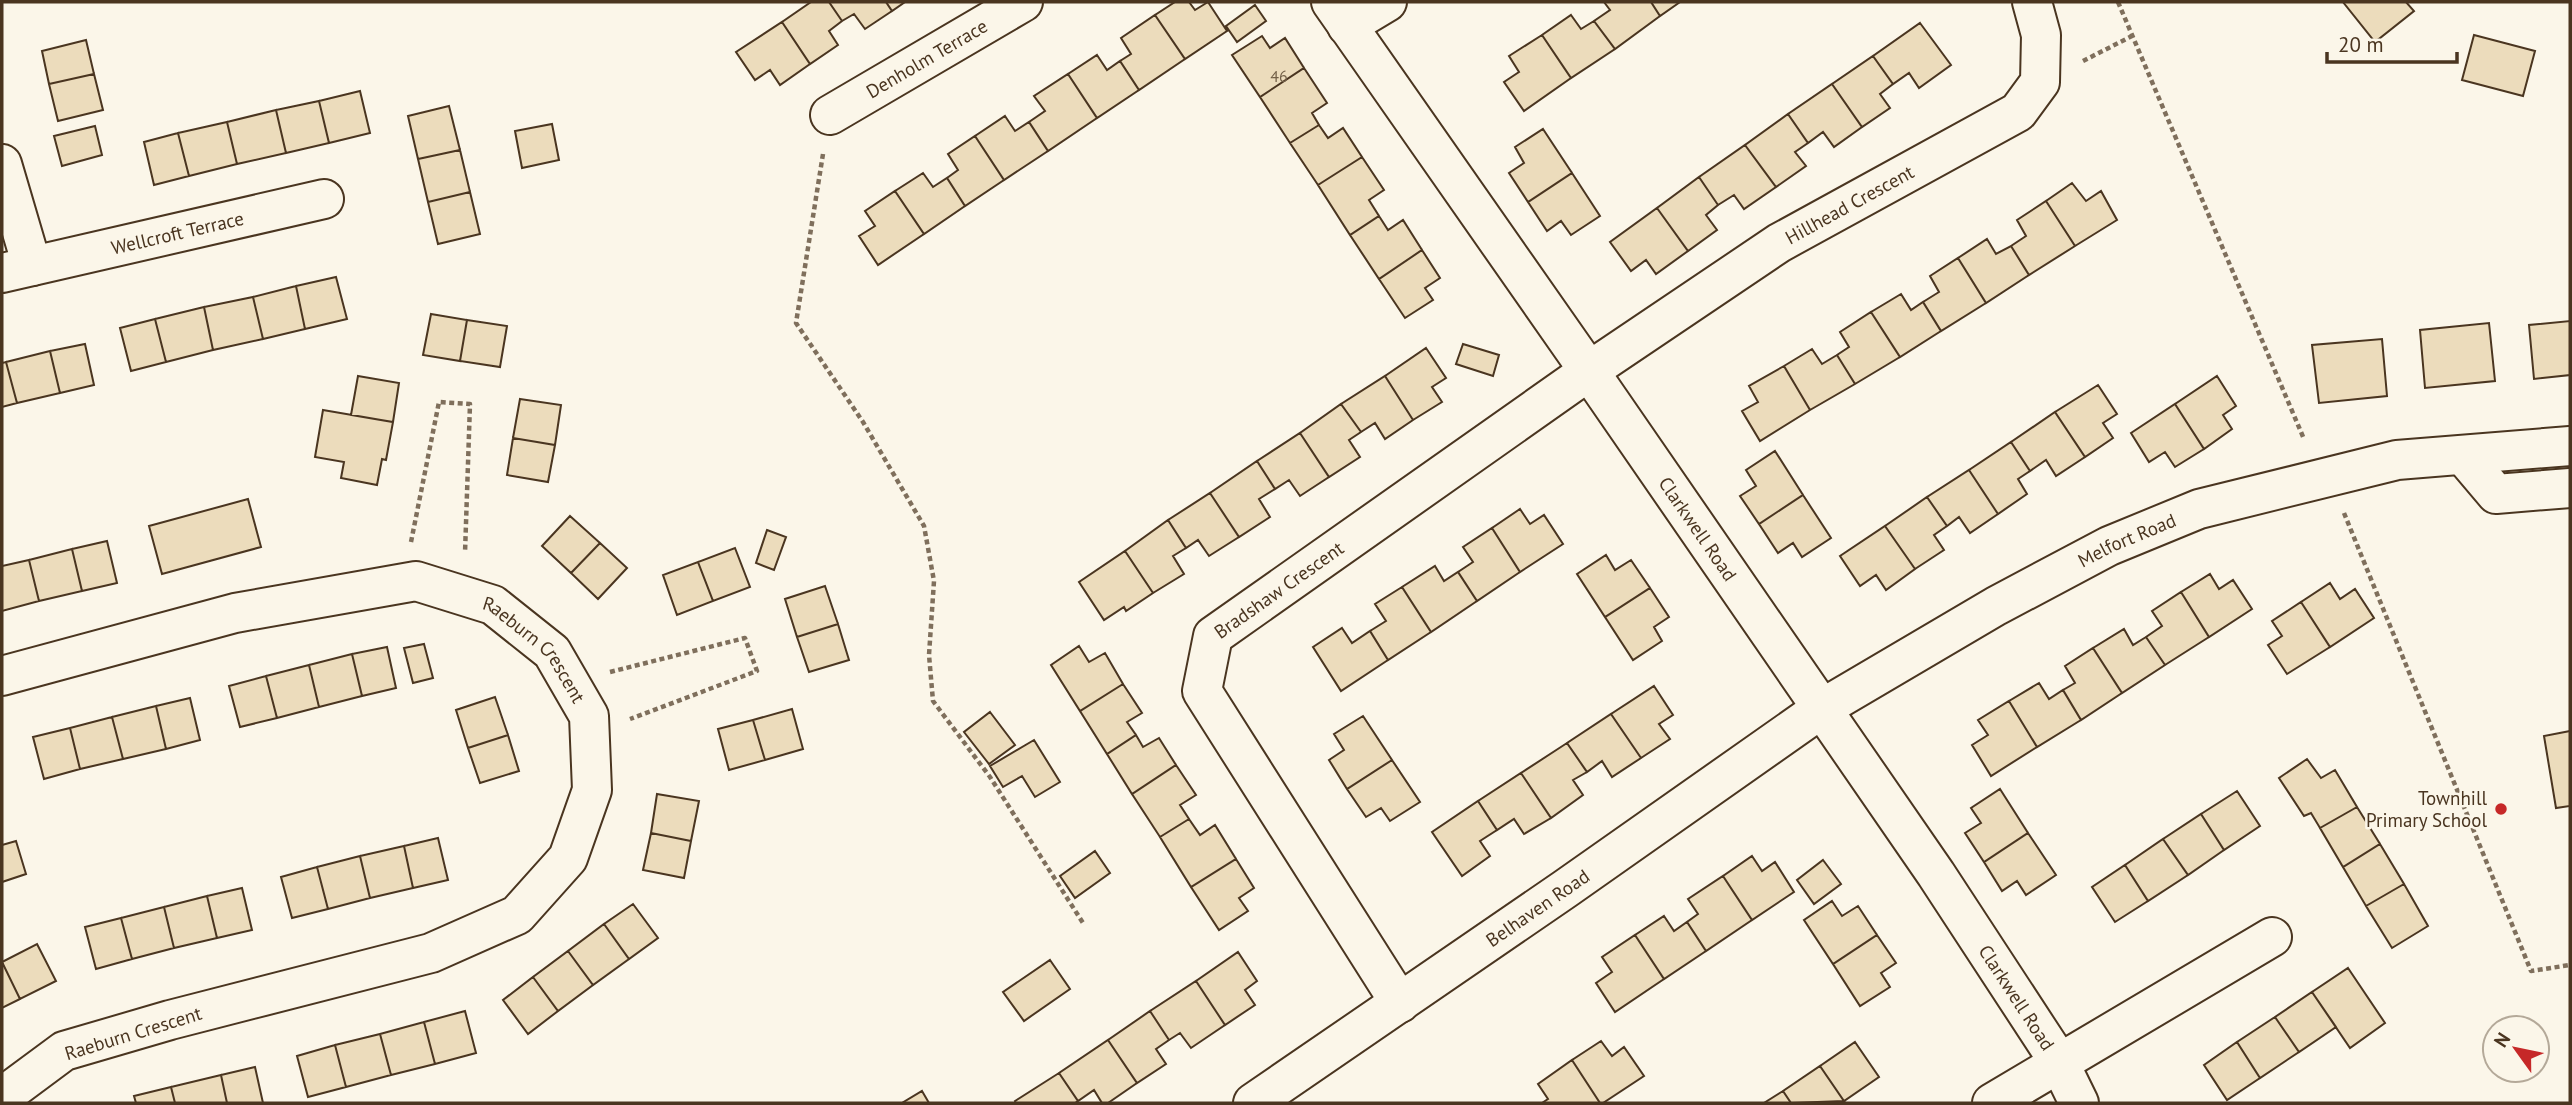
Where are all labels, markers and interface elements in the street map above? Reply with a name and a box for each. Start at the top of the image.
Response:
street label: Denholm Terrace [862,14,992,103]
scale bar [2327,21,2456,65]
text: 20 m [2338,31,2384,58]
house number: 46 [1270,66,1288,86]
street label: Hillhead Crescent [1781,159,1918,249]
street label: Wellcroft Terrace [109,206,246,260]
street label: Clarkwell Road [1654,472,1742,586]
street label: Melfort Road [2073,508,2179,572]
street label: Bradshaw Crescent [1209,535,1349,644]
street label: Raeburn Crescent [480,591,591,708]
place label: Townhill Primary School [2366,786,2487,832]
marker: Townhill Primary School [2493,801,2509,817]
street label: Belhaven Road [1481,864,1594,952]
street label: Clarkwell Road [1974,940,2060,1055]
street label: Raeburn Crescent [62,1001,205,1065]
north arrow [2481,1014,2551,1084]
text: N [2488,1028,2515,1052]

